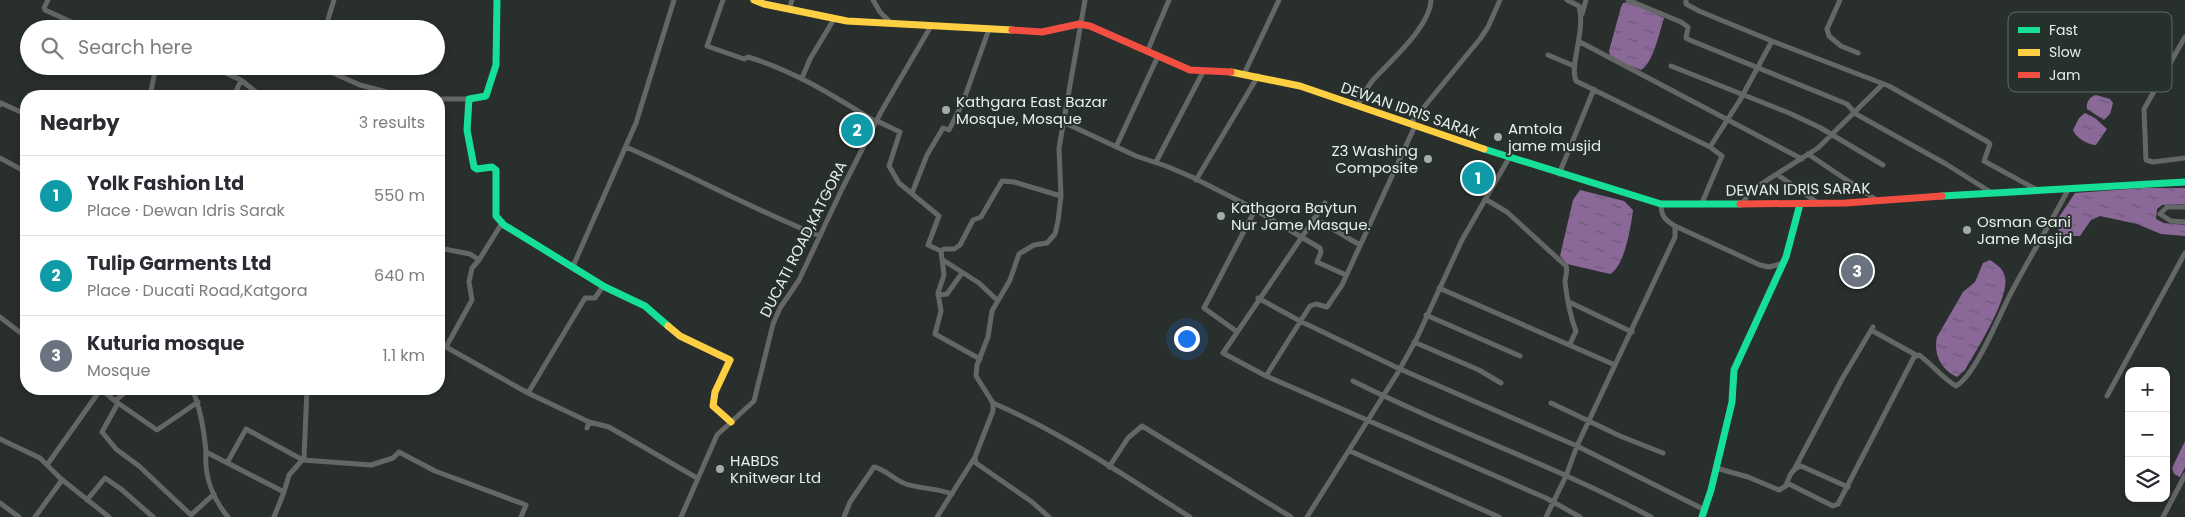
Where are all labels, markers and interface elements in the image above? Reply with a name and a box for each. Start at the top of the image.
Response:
legend [2008,12,2172,92]
search box [20,20,445,75]
text: Fast [2049,20,2078,40]
icon: search [38,34,66,62]
text: Search here [78,34,192,61]
text: Slow [2049,42,2082,62]
text: Jam [2049,65,2080,85]
street label: DEWAN IDRIS SARAK [1338,77,1482,143]
place label: Kathgara East Bazar Mosque, Mosque [956,91,1108,129]
marker: Kathgara East Bazar Mosque, Mosque [940,104,952,116]
text: Nearby [40,108,120,137]
text: 3 results [359,111,425,134]
pin: 2 [841,111,873,149]
place label: Amtola jame musjid [1507,118,1601,156]
marker: Amtola jame musjid [1492,131,1504,143]
place label: Z3 Washing Composite [1331,140,1418,178]
marker: Z3 Washing Composite [1422,153,1434,165]
street label: DUCATI ROAD,KATGORA [754,157,852,321]
pin: 1 [1462,159,1494,197]
text: Yolk Fashion Ltd [87,170,244,197]
street label: DEWAN IDRIS SARAK [1725,177,1871,201]
text: 1 [53,184,59,207]
text: 550 m [374,184,425,207]
place label: Kathgora Baytun Nur Jame Masque. [1231,197,1371,235]
text: Place · Dewan Idris Sarak [87,199,285,222]
marker: Kathgora Baytun Nur Jame Masque. [1215,210,1227,222]
place label: Osman Gani Jame Masjid [1977,211,2072,249]
marker: Osman Gani Jame Masjid [1961,224,1973,236]
text: Tulip Garments Ltd [87,250,271,277]
pin: 3 [1841,252,1873,290]
text: 2 [51,264,61,287]
text: 640 m [374,264,425,287]
text: Place · Ducati Road,Katgora [87,279,308,302]
your location [1174,326,1200,352]
text: Kuturia mosque [87,330,244,357]
text: 3 [51,344,61,367]
text: 1.1 km [382,344,425,367]
text: Mosque [87,359,150,382]
map controls [2125,367,2170,502]
button: + [2125,367,2170,412]
button: − [2125,412,2170,457]
place label: HABDS Knitwear Ltd [730,450,821,488]
button: layers [2125,457,2170,502]
marker: HABDS Knitwear Ltd [714,463,726,475]

